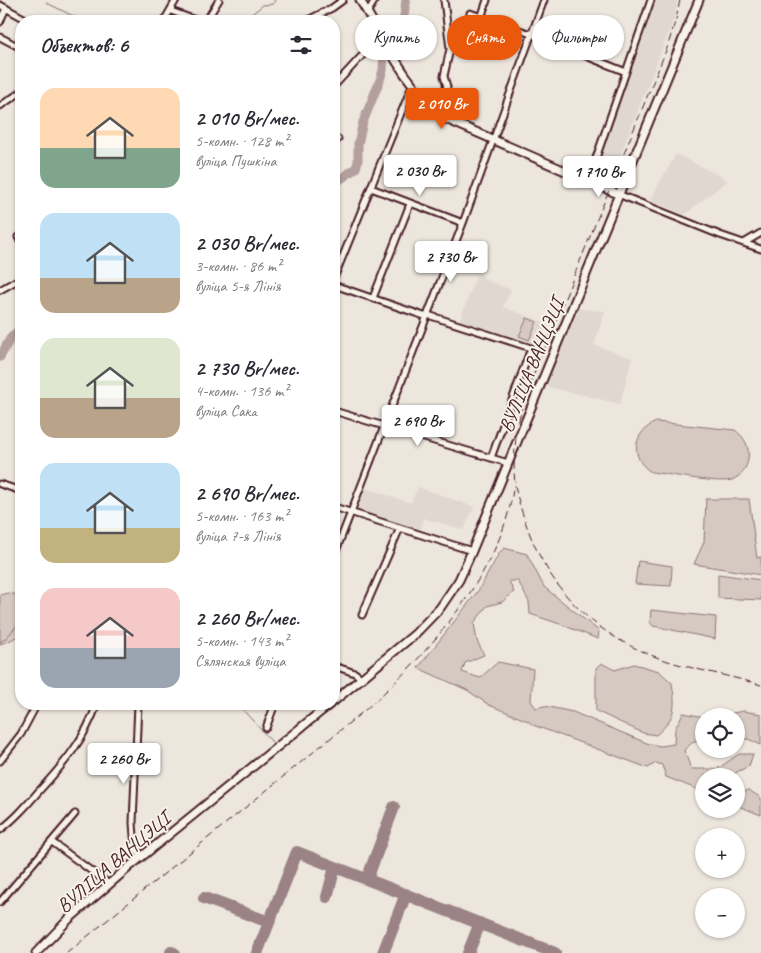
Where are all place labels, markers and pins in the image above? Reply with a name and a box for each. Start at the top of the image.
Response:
pin: 2 010 Br [390,88,494,130]
pin: 2 030 Br [368,154,472,197]
pin: 1 710 Br [547,156,651,198]
pin: 2 730 Br [399,240,503,283]
pin: 2 690 Br [366,404,470,447]
pin: 2 260 Br [72,742,176,785]

